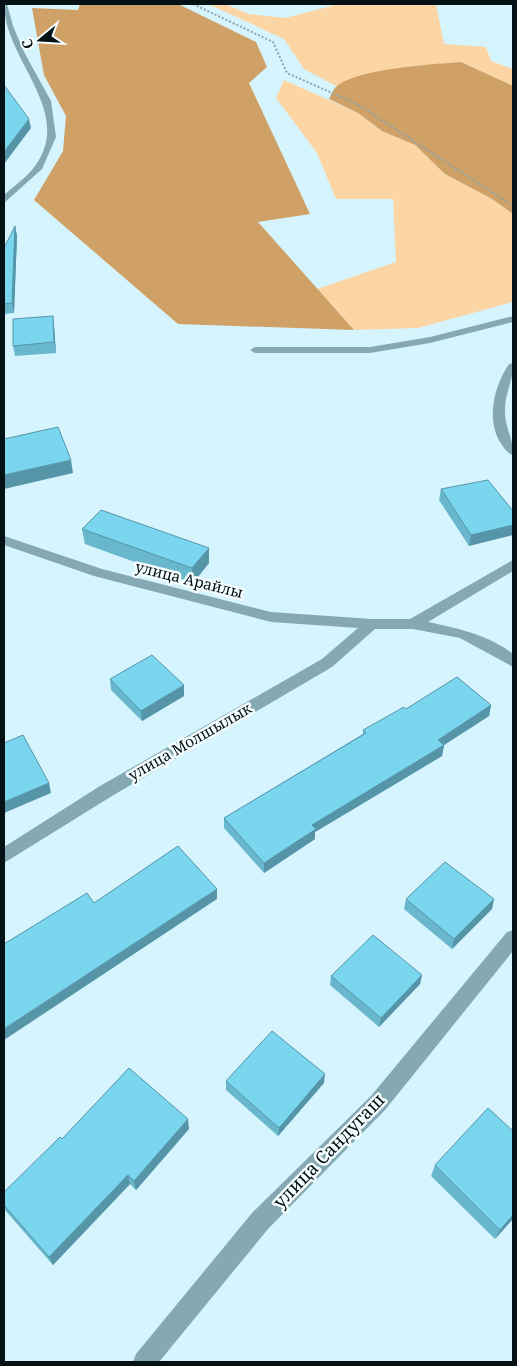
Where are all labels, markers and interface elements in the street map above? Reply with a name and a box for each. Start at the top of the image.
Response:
north arrow [15,15,65,65]
text: С [17,37,38,51]
street label: улица Арайлы [133,556,245,602]
street label: улица Молшылык [124,698,255,785]
street label: улица Сандугаш [267,1088,389,1213]

